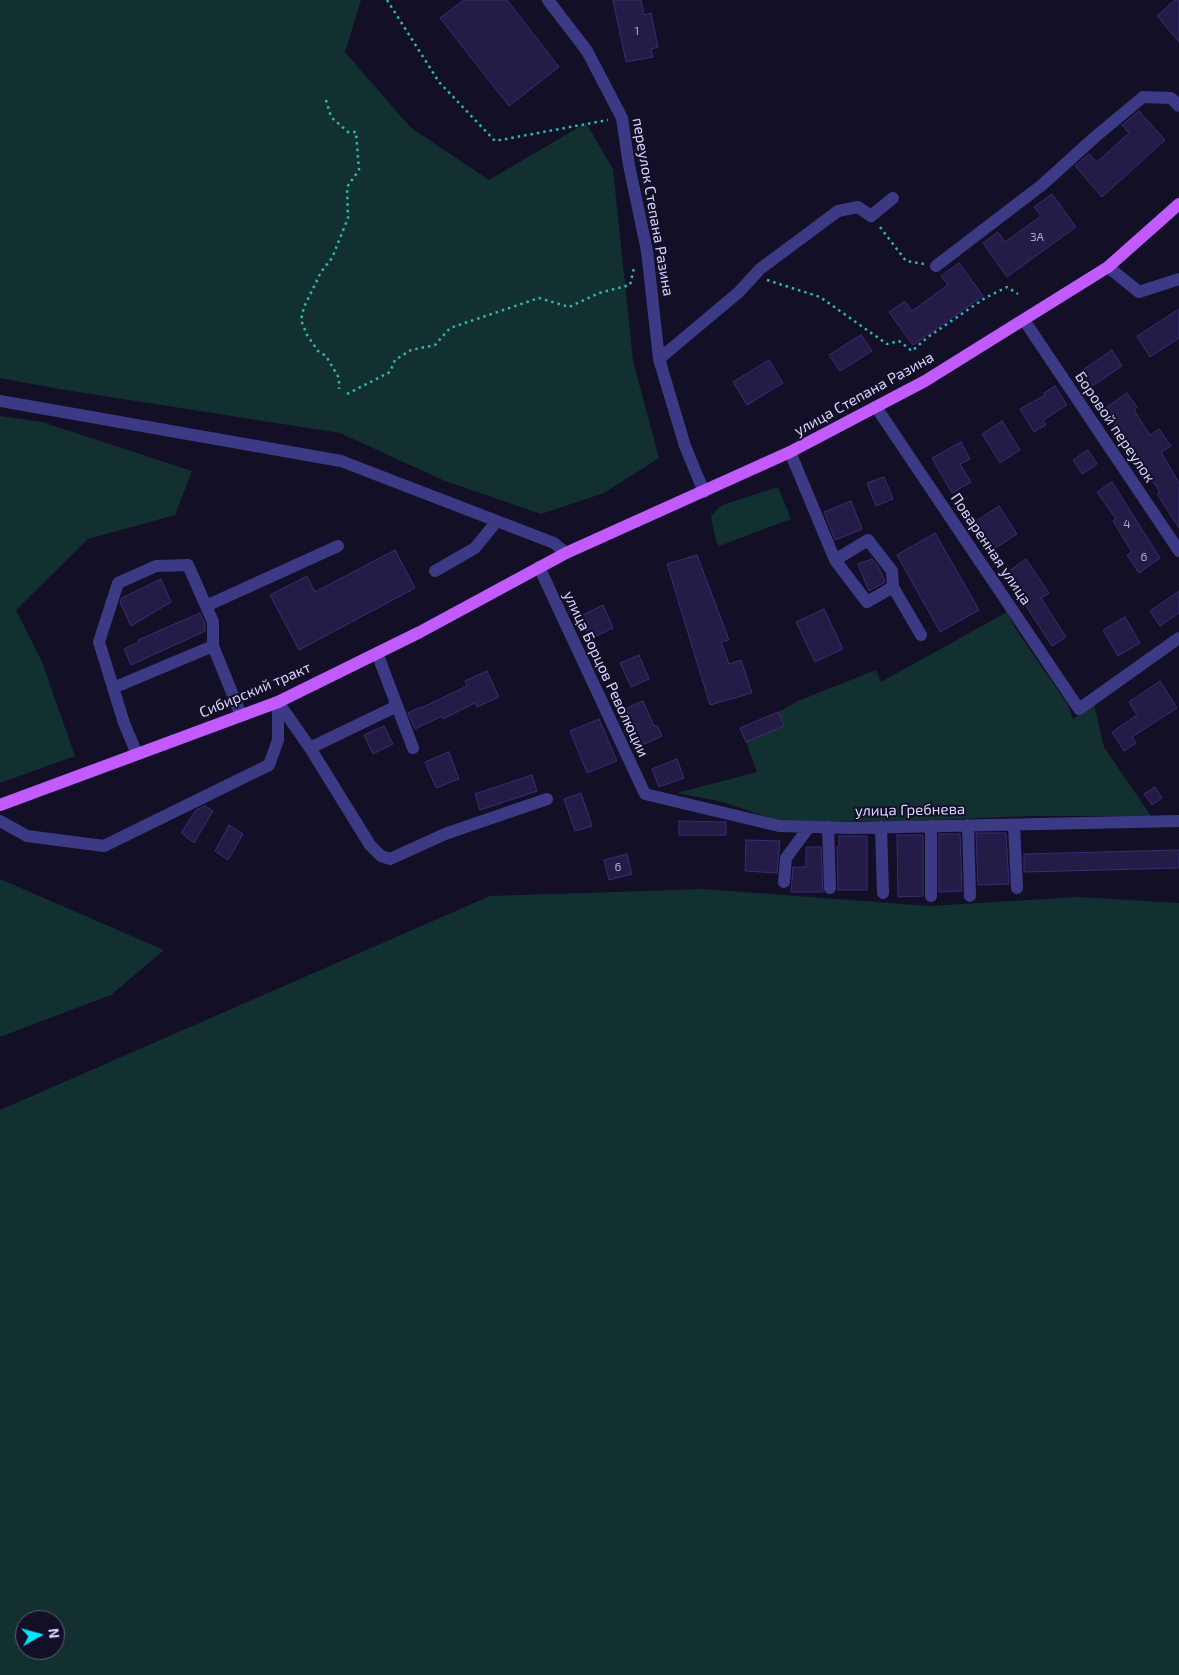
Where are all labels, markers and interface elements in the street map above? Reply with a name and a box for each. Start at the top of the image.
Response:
house number: 1 [635,24,639,38]
street label: переулок Степана Разина [628,116,678,298]
house number: 3А [1030,230,1044,244]
street label: улица Степана Разина [791,348,937,440]
street label: Боровой переулок [1071,368,1159,486]
street label: Поваренная улица [947,490,1035,608]
house number: 4 [1123,517,1131,531]
house number: 6 [1141,550,1147,564]
street label: улица Борцов Революции [560,588,652,760]
street label: Сибирский тракт [196,658,314,722]
street label: улица Гребнева [855,800,965,820]
house number: 6 [615,860,621,874]
north arrow [15,1610,65,1660]
text: N [45,1627,63,1639]

